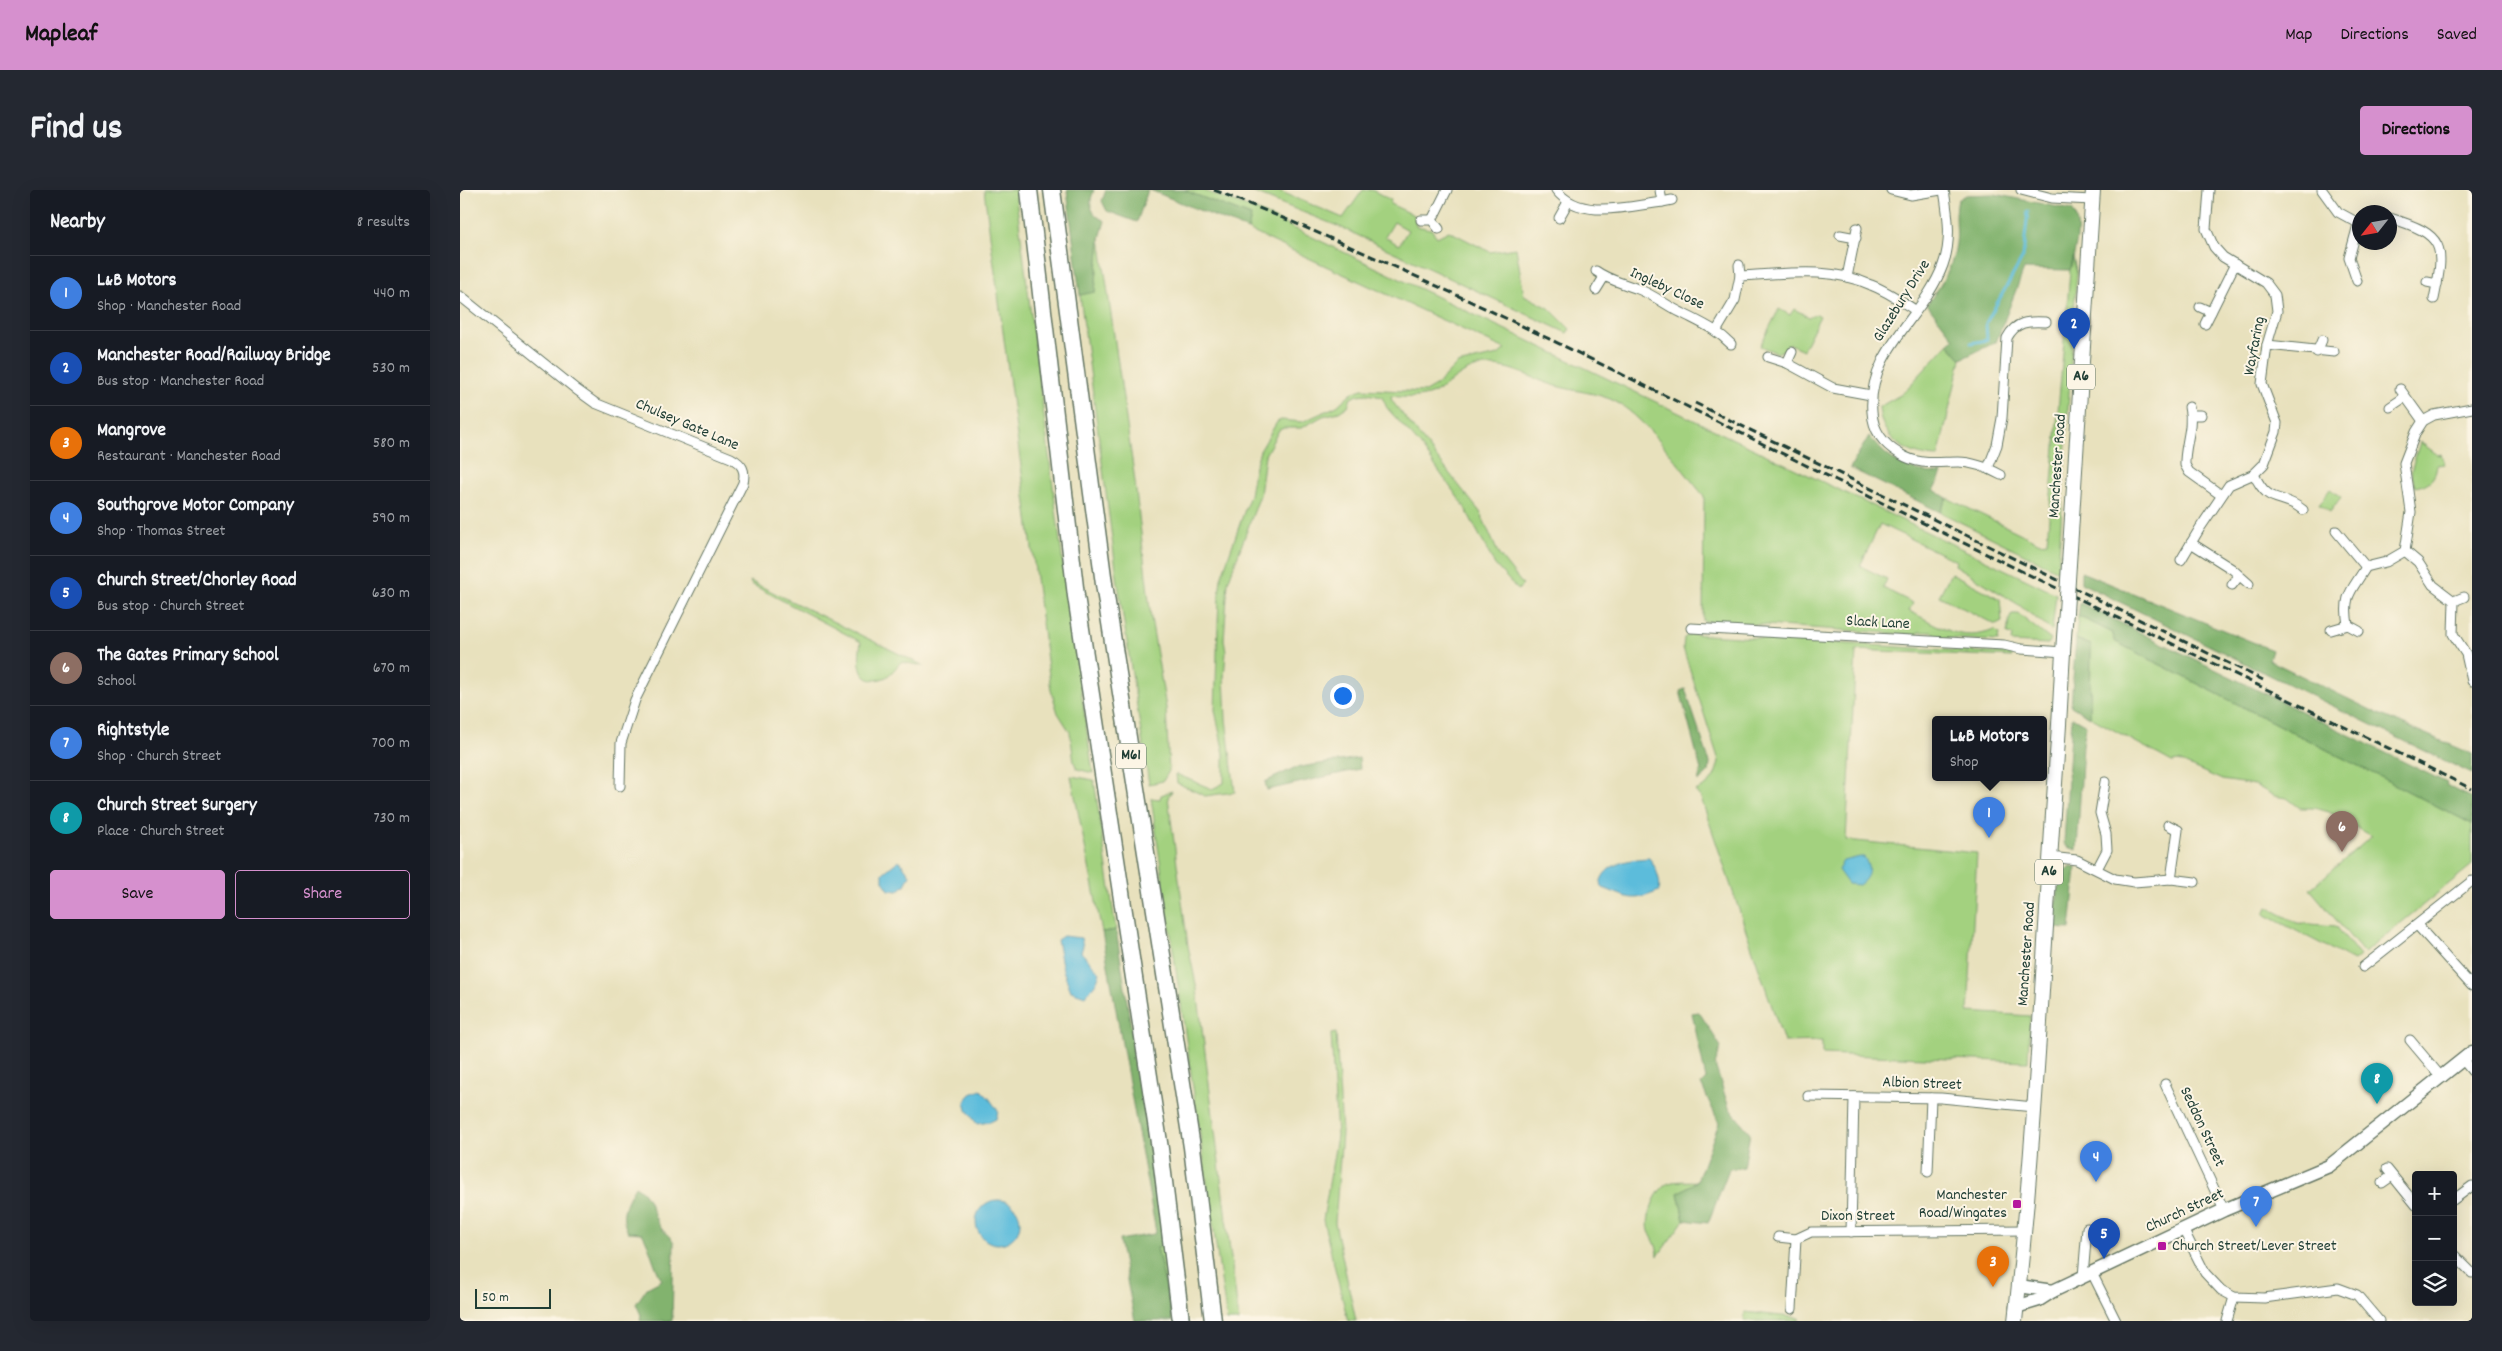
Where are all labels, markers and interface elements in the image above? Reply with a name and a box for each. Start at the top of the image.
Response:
text: Mapleaf [25,18,97,52]
text: Map [2285,23,2312,48]
text: Directions [2340,23,2409,48]
text: Saved [2437,23,2477,48]
text: Find us [30,105,122,155]
button: Directions [2360,106,2472,155]
north arrow [2352,205,2397,250]
text: Nearby [50,208,105,238]
text: 8 results [357,211,410,234]
street label: Glazebury Drive [1868,255,1936,347]
street label: Ingleby Close [1626,262,1708,316]
text: L&B Motors [97,268,177,295]
text: 1 [64,282,68,305]
text: 440 m [373,282,410,305]
text: Shop · Manchester Road [97,295,241,318]
pin: 2 [2058,308,2090,349]
street label: Wayfaring [2238,315,2272,377]
text: Manchester Road/Railway Bridge [97,343,331,370]
text: 2 [63,357,70,380]
text: 530 m [372,357,410,380]
road number: A6 [2067,364,2095,390]
text: Bus stop · Manchester Road [97,370,264,393]
street label: Chulsey Gate Lane [632,393,742,457]
street label: Manchester Road [2043,413,2073,519]
text: Mangrove [97,418,166,445]
text: 3 [62,432,70,455]
text: 580 m [373,432,410,455]
text: Restaurant · Manchester Road [97,445,281,468]
text: Southgrove Motor Company [97,493,294,520]
text: 4 [63,507,69,530]
text: 590 m [372,507,410,530]
text: Shop · Thomas Street [97,520,226,543]
text: Church Street/Chorley Road [97,568,297,595]
text: 5 [62,582,70,605]
text: 630 m [372,582,410,605]
text: Bus stop · Church Street [97,595,244,618]
street label: Slack Lane [1846,610,1910,636]
text: The Gates Primary School [97,643,279,670]
text: 6 [62,657,70,680]
text: 670 m [373,657,410,680]
text: School [97,670,136,693]
your location [1330,683,1356,709]
popup [1932,716,2047,781]
text: Rightstyle [97,718,169,745]
text: L&B Motors [1950,724,2029,751]
text: 7 [63,732,69,755]
text: 700 m [372,732,410,755]
road number: M61 [1116,744,1146,768]
text: Shop · Church Street [97,745,221,768]
text: Shop [1950,751,1979,774]
text: Church Street Surgery [97,793,257,820]
pin: 1 [1973,797,2005,838]
text: 8 [63,807,69,830]
text: 730 m [373,807,410,830]
pin: 6 [2326,811,2358,852]
text: Place · Church Street [97,820,224,843]
road number: A6 [2035,860,2063,884]
button: Save [50,870,225,919]
button: Share [235,870,410,919]
street label: Manchester Road [2012,901,2042,1007]
pin: 8 [2361,1063,2393,1104]
street label: Albion Street [1882,1071,1962,1097]
street label: Seddon Street [2173,1083,2231,1171]
pin: 4 [2080,1141,2112,1182]
map controls [2412,1171,2457,1306]
button: + [2412,1171,2457,1216]
street label: Church Street [2142,1183,2228,1239]
place label: Manchester Road/Wingates [1919,1184,2007,1225]
pin: 7 [2240,1186,2272,1227]
marker: Manchester Road/Wingates [2011,1198,2023,1210]
street label: Dixon Street [1821,1205,1895,1228]
button: − [2412,1216,2457,1261]
pin: 5 [2088,1218,2120,1259]
place label: Church Street/Lever Street [2172,1235,2337,1258]
marker: Church Street/Lever Street [2156,1240,2168,1252]
pin: 3 [1977,1246,2009,1287]
button: layers [2412,1261,2457,1306]
scale bar [475,1286,551,1309]
text: 50 m [482,1288,509,1308]

